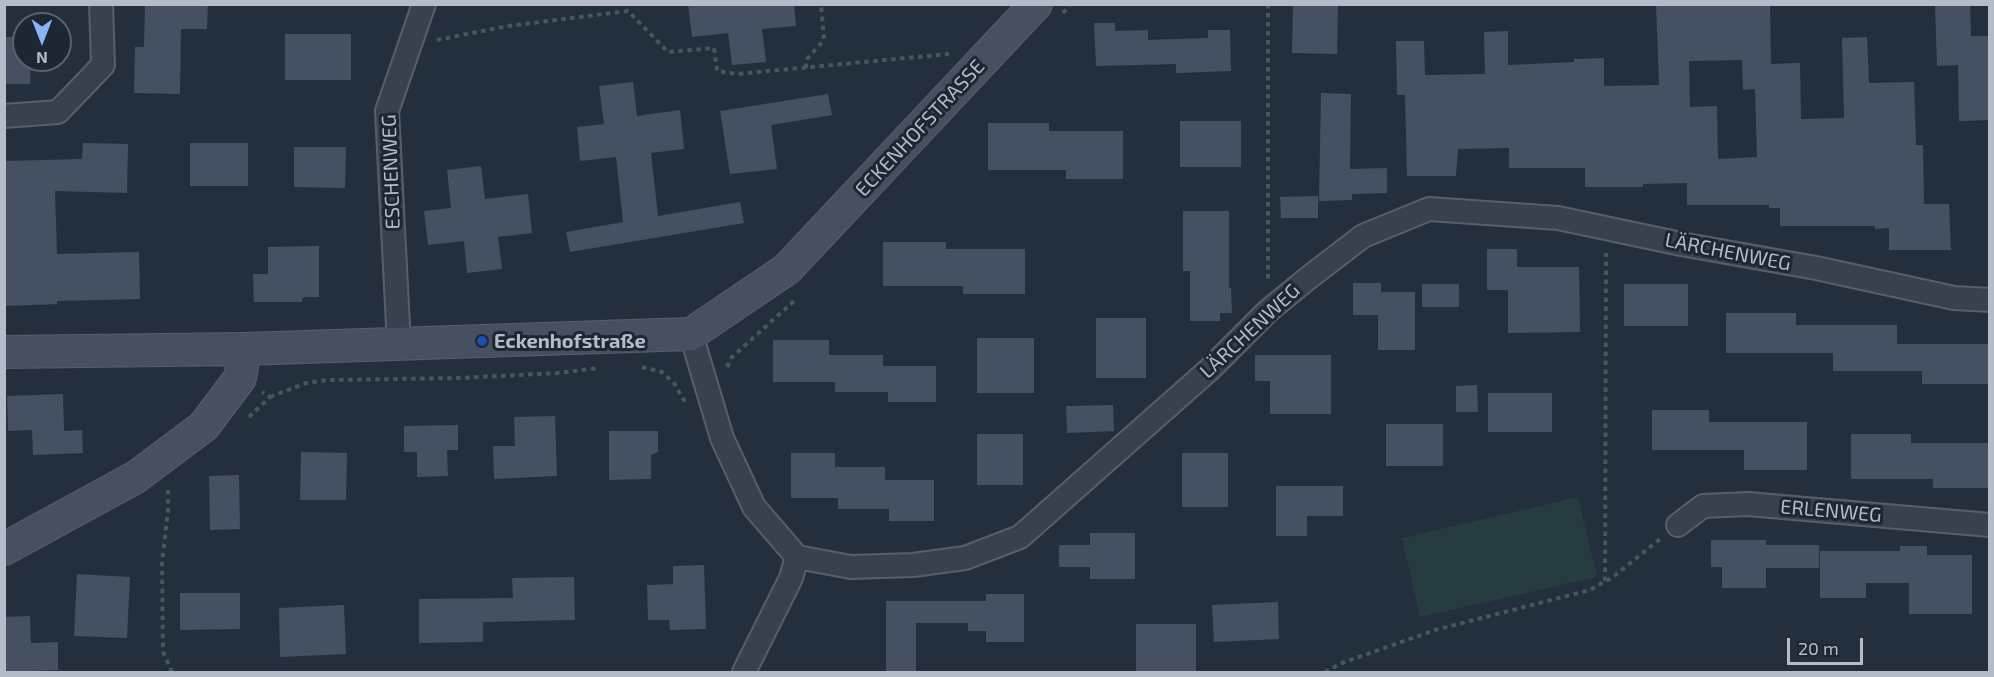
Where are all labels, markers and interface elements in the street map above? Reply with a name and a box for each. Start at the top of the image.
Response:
north arrow [12,12,72,72]
text: N [36,49,48,68]
street label: ECKENHOFSTRASSE [850,55,990,201]
street label: ESCHENWEG [377,114,405,230]
street label: LÄRCHENWEG [1663,228,1793,276]
street label: LÄRCHENWEG [1195,279,1305,383]
place label: Eckenhofstraße [494,329,646,353]
marker: Eckenhofstraße [475,334,489,348]
street label: ERLENWEG [1779,495,1883,527]
scale bar [1790,626,1866,664]
text: 20 m [1798,637,1839,659]

